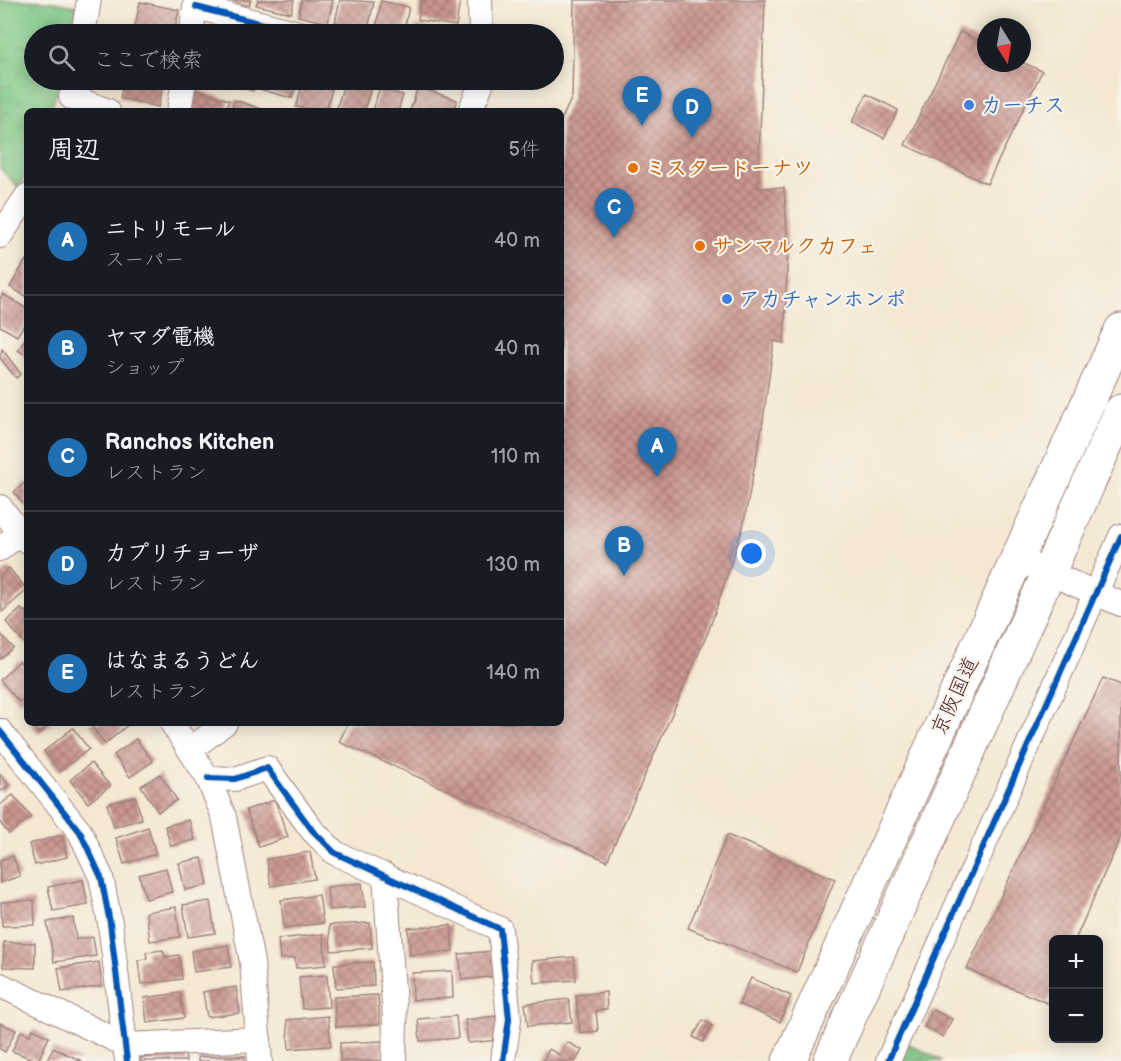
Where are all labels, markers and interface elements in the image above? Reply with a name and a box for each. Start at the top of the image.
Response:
north arrow [977,18,1031,72]
search box [24,24,564,90]
icon: search [45,41,78,74]
text: ここで検索 [93,47,203,74]
pin: E [622,76,662,126]
pin: D [672,88,712,138]
place label: カーチス [981,93,1065,118]
marker: カーチス [962,98,976,112]
text: 周辺 [48,135,100,166]
text: 5件 [509,138,540,162]
place label: ミスタードーナツ [645,156,813,181]
marker: ミスタードーナツ [626,161,640,175]
pin: C [594,188,634,238]
text: ニトリモール [105,216,236,243]
text: A [61,229,74,253]
text: 40 m [494,229,540,253]
place label: サンマルクカフェ [712,234,878,259]
marker: サンマルクカフェ [693,239,707,253]
text: スーパー [105,248,184,272]
place label: アカチャンホンポ [739,287,906,312]
marker: アカチャンホンポ [720,292,734,306]
text: ヤマダ電機 [105,324,215,351]
text: B [60,337,75,361]
text: 40 m [494,337,540,361]
text: ショップ [105,356,184,380]
pin: A [638,428,676,477]
text: Ranchos Kitchen [105,429,274,456]
text: C [60,445,75,469]
text: 110 m [491,445,540,469]
text: レストラン [105,461,207,485]
pin: B [604,526,644,576]
your location [737,539,766,568]
text: カプリチョーザ [105,540,259,567]
text: D [61,553,74,577]
text: 130 m [486,553,540,577]
text: レストラン [105,572,207,596]
text: はなまるうどん [105,648,259,675]
street label: 京阪国道 [926,653,984,739]
text: E [61,661,74,685]
text: 140 m [486,661,540,685]
text: レストラン [105,680,207,704]
map controls [1049,935,1103,1043]
button: + [1049,935,1103,989]
button: − [1049,989,1103,1043]

